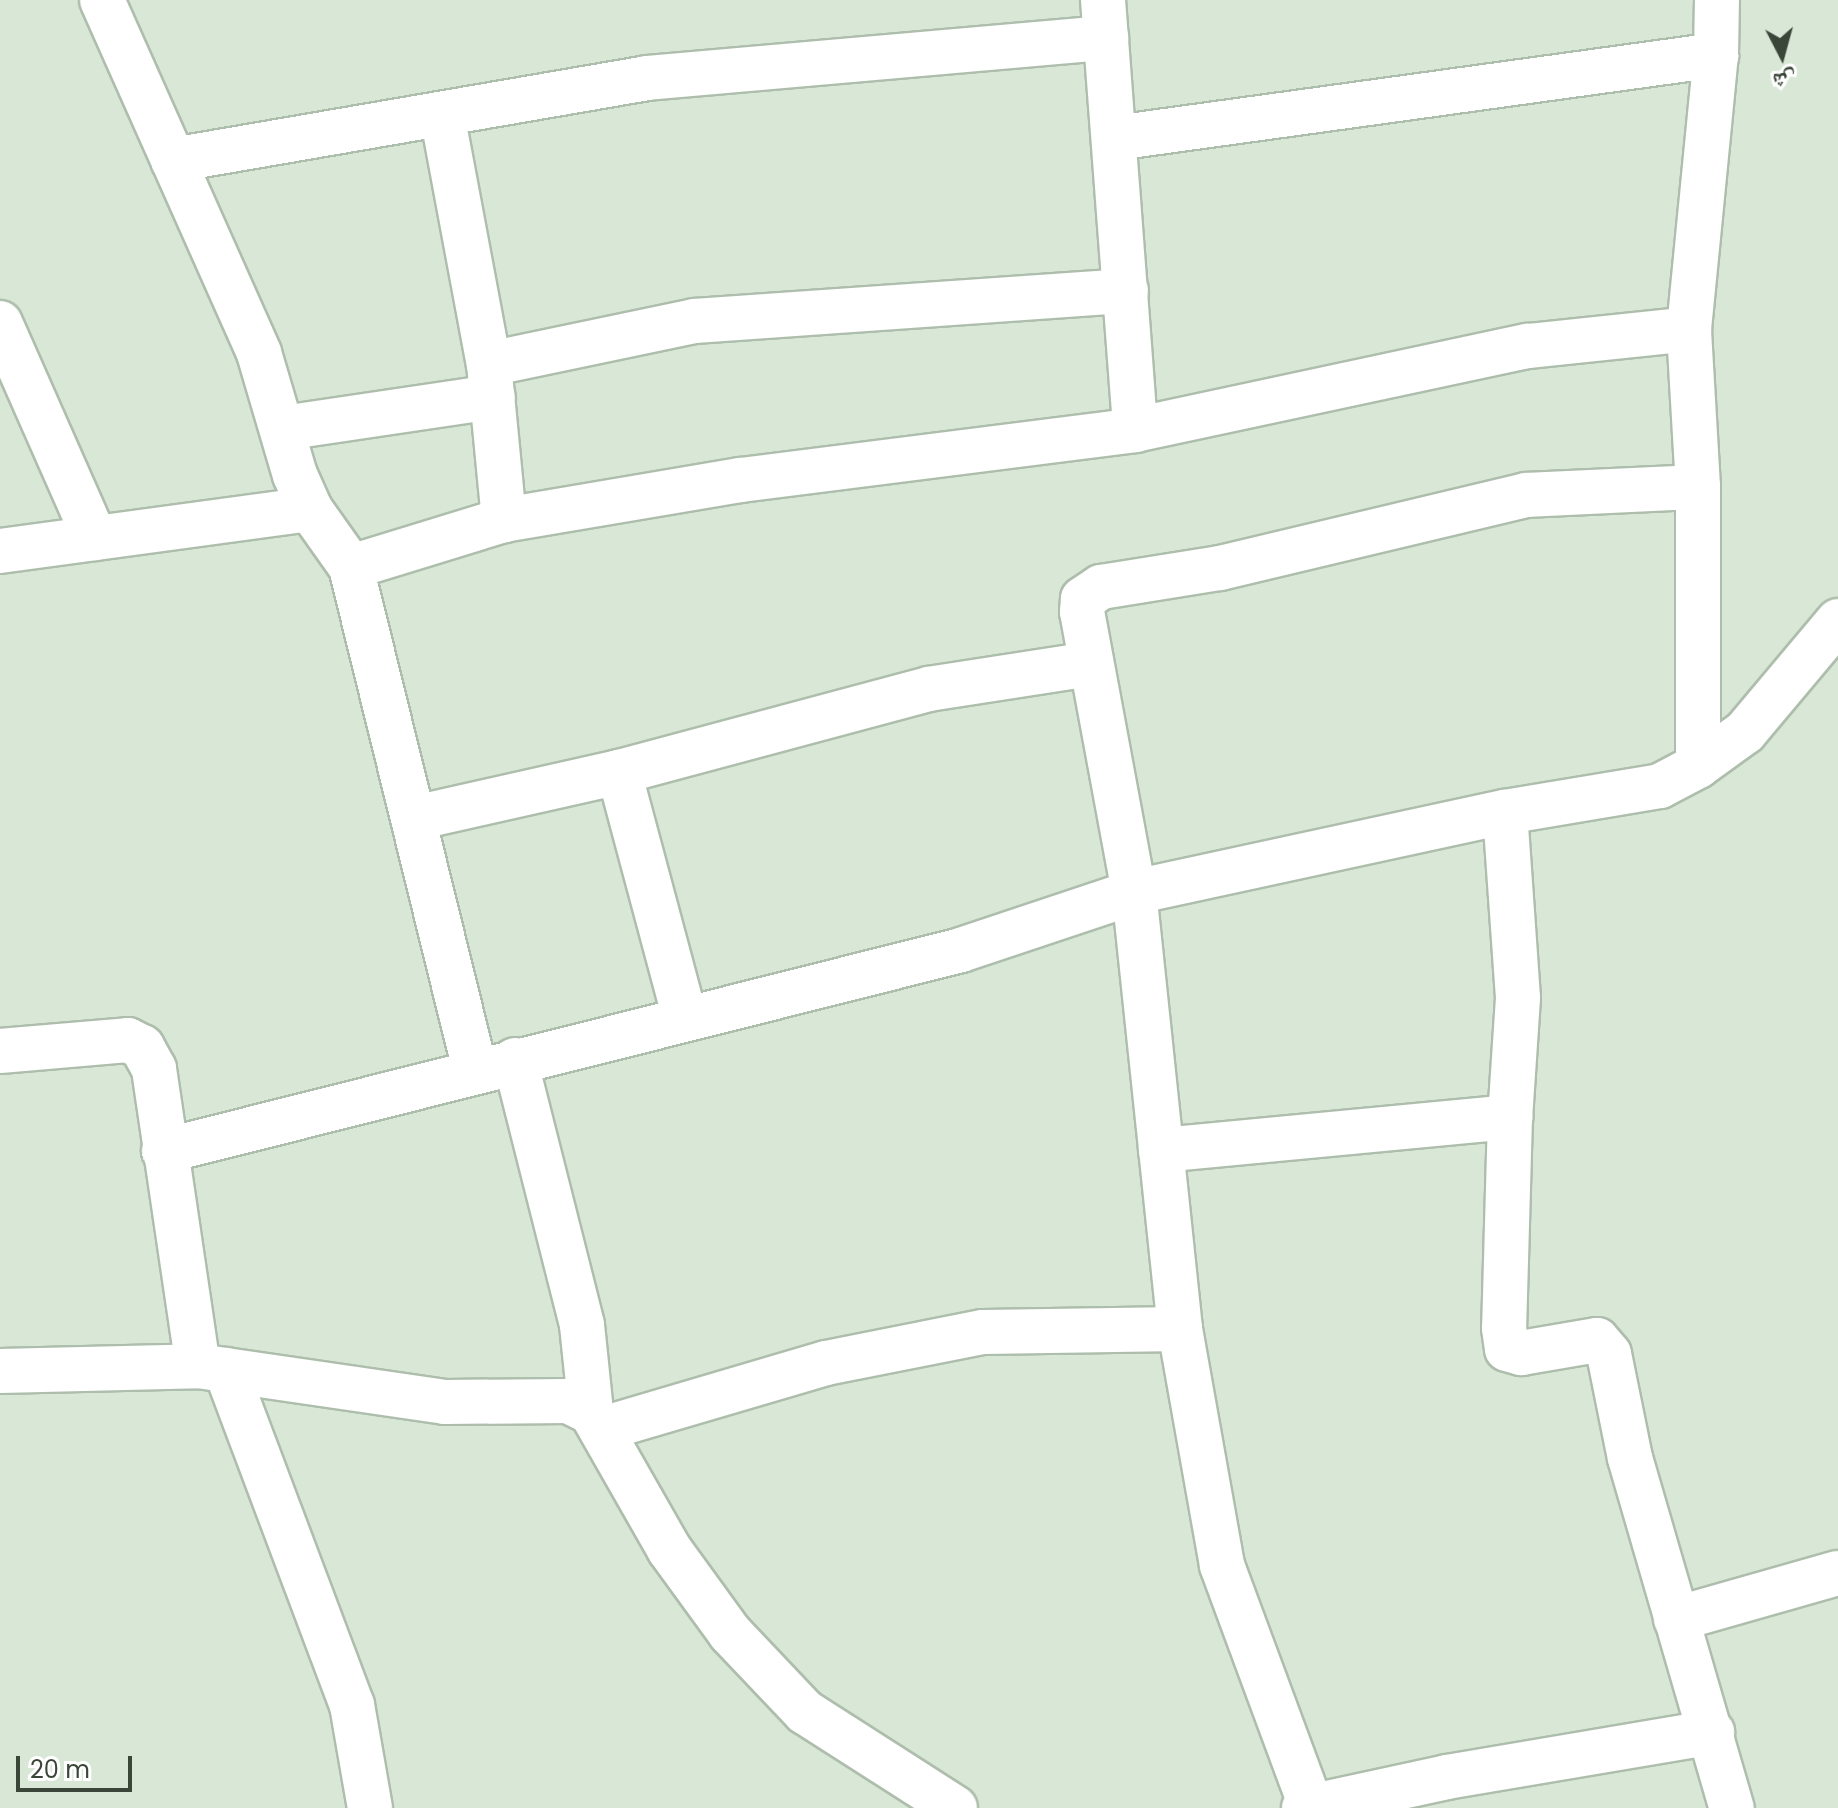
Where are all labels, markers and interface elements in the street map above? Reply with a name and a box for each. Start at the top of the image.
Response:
north arrow [1742,16,1822,96]
text: ش [1771,64,1798,97]
scale bar [20,1740,136,1790]
text: 20 m [30,1753,90,1786]

